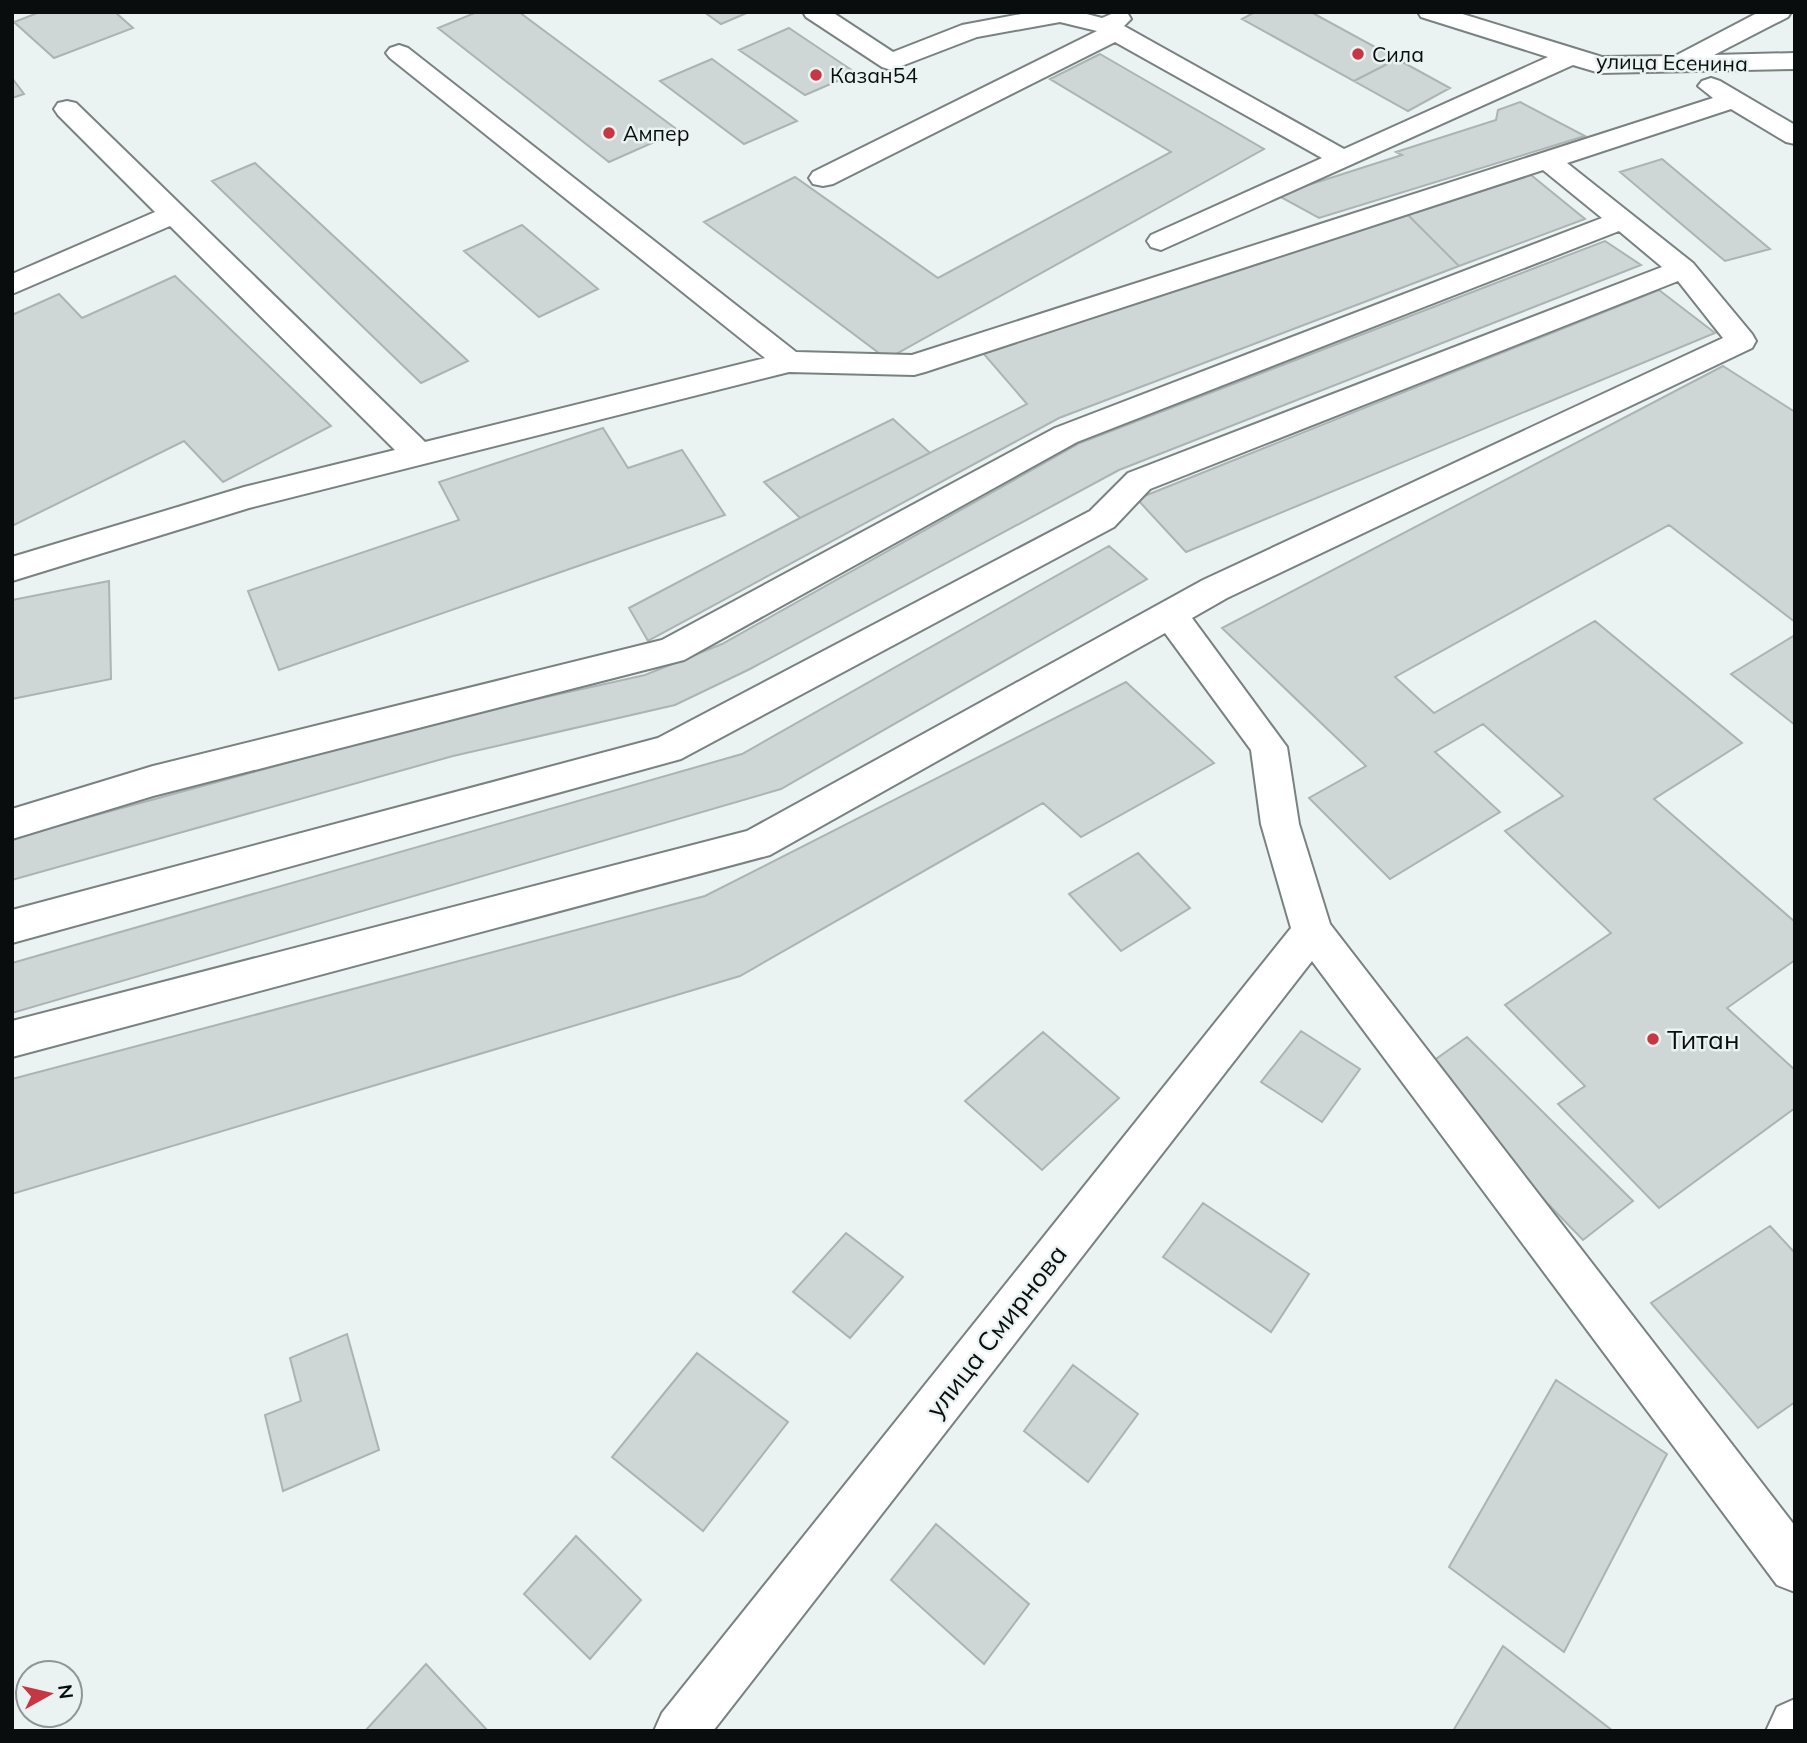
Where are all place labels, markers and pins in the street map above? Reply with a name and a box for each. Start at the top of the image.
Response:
place label: Сила [1372,41,1424,67]
marker: Сила [1350,46,1366,62]
place label: Казан54 [830,62,918,88]
marker: Казан54 [808,67,824,83]
place label: Ампер [623,120,690,146]
marker: Ампер [601,125,617,141]
place label: Титан [1667,1023,1739,1056]
marker: Титан [1645,1031,1661,1047]

